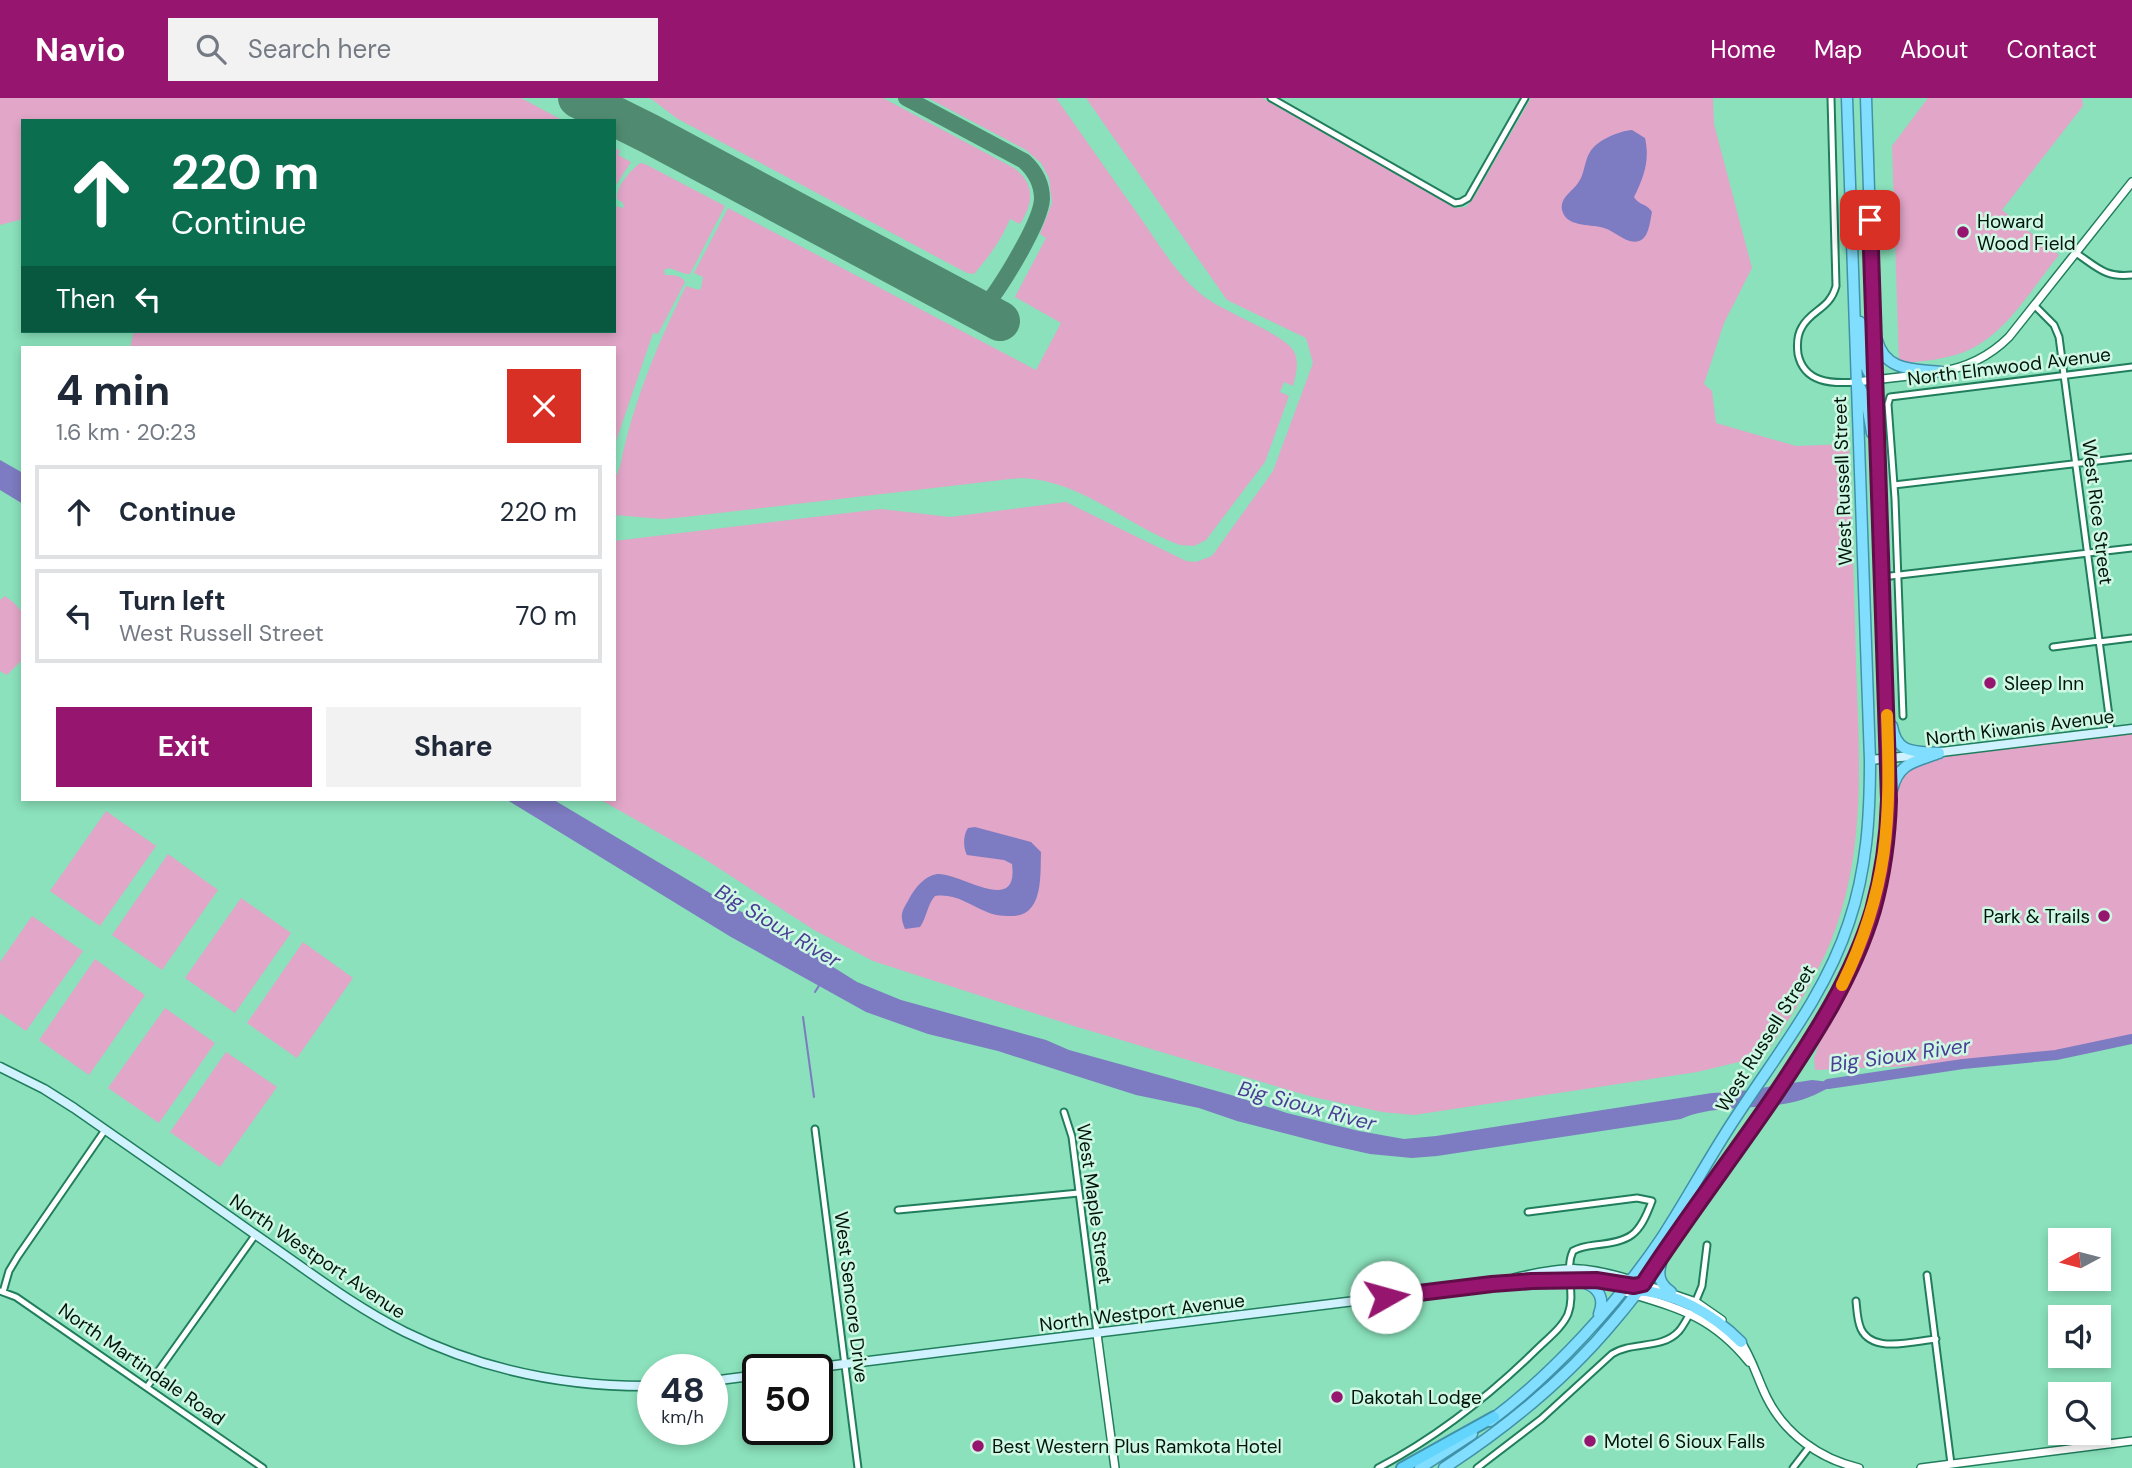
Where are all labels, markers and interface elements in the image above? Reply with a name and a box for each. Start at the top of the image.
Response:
search box [168,18,658,81]
text: Navio [35,28,126,71]
icon: search [192,30,230,68]
text: Search here [248,32,391,66]
text: Home [1710,34,1776,65]
text: Map [1814,34,1862,65]
text: About [1900,34,1969,65]
text: Contact [2007,34,2097,65]
text: 220 m [171,140,319,204]
icon: ahead [56,147,147,238]
pin [1840,190,1900,250]
icon: arrive [1851,201,1889,239]
text: Continue [171,202,306,244]
place label: Howard Wood Field [1977,209,2076,256]
marker: Howard Wood Field [1955,224,1971,240]
icon: left [129,280,167,318]
text: Then [56,282,115,316]
street label: North Elmwood Avenue [1906,342,2112,391]
text: 4 min [56,363,170,418]
button: close [507,369,581,443]
street label: West Russell Street [1827,396,1858,566]
text: 1.6 km · 20:23 [56,417,197,447]
street label: West Rice Street [2076,438,2119,586]
icon: ahead [60,493,98,531]
text: Continue [119,495,236,529]
text: 220 m [499,495,577,529]
text: Turn left [119,584,226,618]
icon: left [60,597,98,635]
text: 70 m [516,599,577,633]
text: West Russell Street [119,618,324,648]
place label: Sleep Inn [2004,671,2084,696]
marker: Sleep Inn [1982,675,1998,691]
street label: North Kiwanis Avenue [1924,704,2116,751]
button: Exit [56,707,312,787]
button: Share [326,707,581,787]
water label: Big Sioux River [710,877,847,975]
place label: Park & Trails [1983,904,2090,929]
marker: Park & Trails [2096,908,2112,924]
street label: West Russell Street [1710,960,1821,1117]
water label: Big Sioux River [1828,1031,1973,1079]
water label: Big Sioux River [1235,1074,1380,1138]
street label: West Maple Street [1071,1122,1118,1286]
street label: North Westport Avenue [225,1188,410,1325]
street label: West Sencore Drive [829,1210,874,1384]
north arrow [2048,1228,2110,1292]
map controls [2048,1228,2111,1445]
position arrow [1349,1260,1423,1334]
street label: North Westport Avenue [1038,1287,1246,1338]
street label: North Martindale Road [54,1297,230,1431]
button: sound [2048,1305,2111,1368]
speed limit sign: 50 [742,1354,833,1445]
text: 48 [660,1367,705,1413]
button: search [2048,1382,2111,1445]
place label: Dakotah Lodge [1351,1385,1482,1410]
marker: Dakotah Lodge [1329,1389,1345,1405]
text: km/h [661,1405,704,1429]
place label: Motel 6 Sioux Falls [1604,1429,1765,1454]
marker: Motel 6 Sioux Falls [1582,1433,1598,1449]
place label: Best Western Plus Ramkota Hotel [992,1434,1282,1459]
marker: Best Western Plus Ramkota Hotel [970,1438,986,1454]

